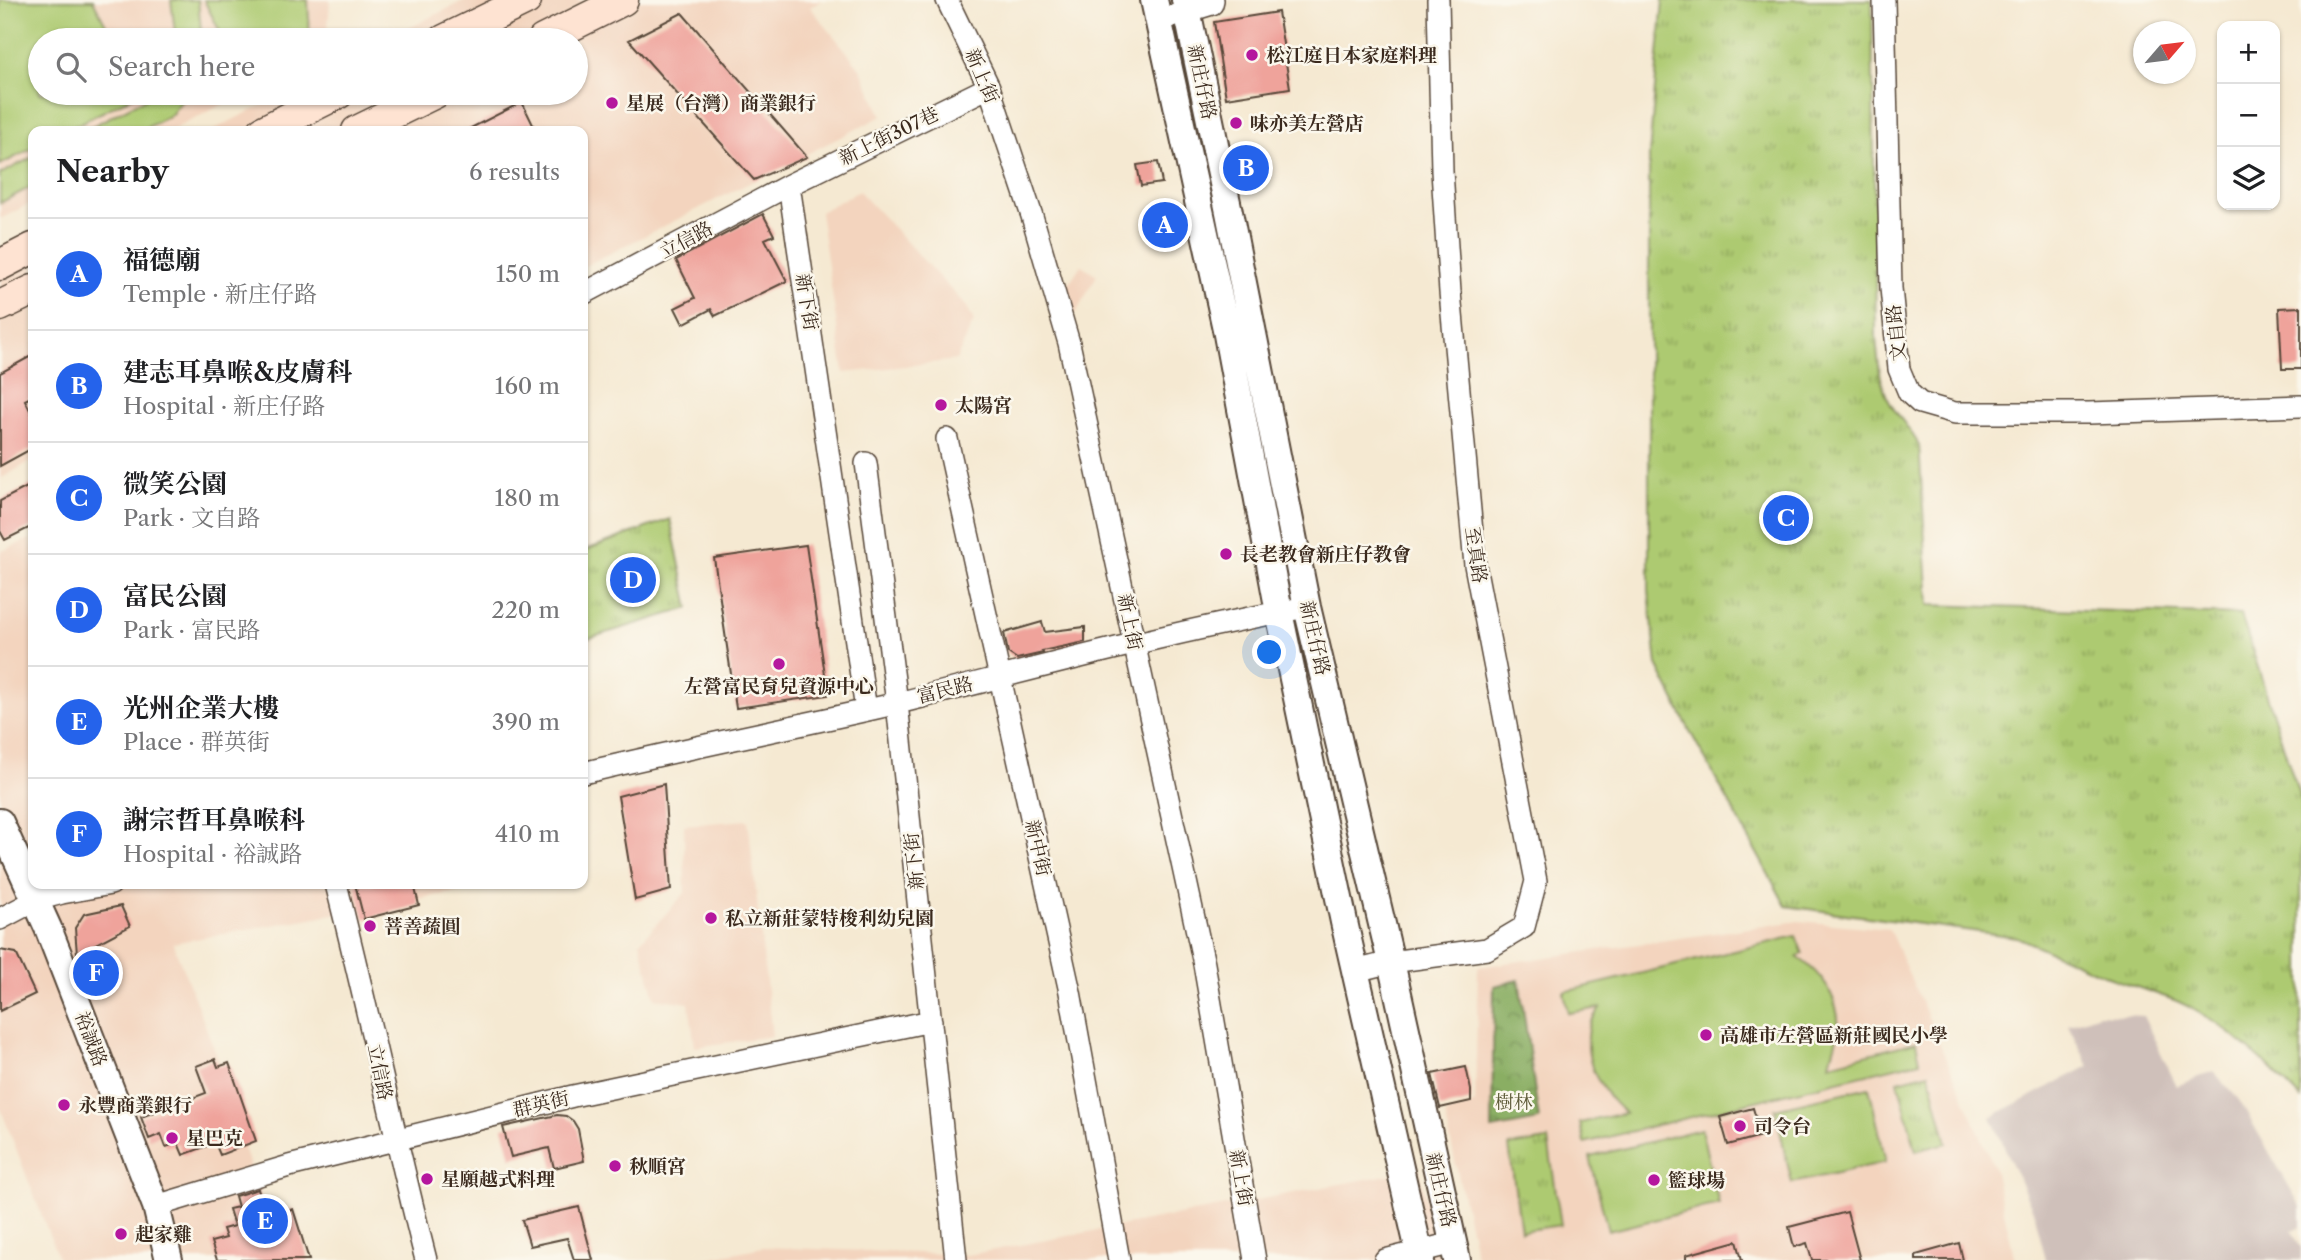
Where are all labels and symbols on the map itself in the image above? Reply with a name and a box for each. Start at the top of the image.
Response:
north arrow [2133,21,2196,84]
street label: 新庄仔路 [1183,42,1221,122]
place label: 松江庭日本家庭料理 [1266,44,1437,67]
street label: 新上街 [960,45,1004,107]
marker: 松江庭日本家庭料理 [1244,47,1260,63]
place label: 星展（台灣）商業銀行 [626,92,816,115]
marker: 星展（台灣）商業銀行 [604,95,620,111]
street label: 新上街307巷 [835,102,943,170]
place label: 味亦美左營店 [1250,112,1364,135]
marker: 味亦美左營店 [1228,115,1244,131]
pin: B [1223,142,1269,194]
pin: A [1142,199,1188,251]
street label: 立信路 [655,216,717,264]
street label: 新下街 [791,272,823,332]
street label: 文自路 [1882,303,1910,363]
place label: 太陽宮 [955,394,1012,417]
marker: 太陽宮 [933,397,949,413]
pin: C [1763,492,1809,544]
street label: 至真路 [1461,525,1491,585]
place label: 長老教會新庄仔教會 [1240,543,1411,566]
marker: 長老教會新庄仔教會 [1218,546,1234,562]
pin: D [610,554,656,606]
street label: 新上街 [1113,592,1147,652]
street label: 新庄仔路 [1295,598,1335,678]
your location [1252,635,1286,669]
marker: 左營富民育兒資源中心 [771,656,787,672]
street label: 富民路 [915,672,975,708]
place label: 左營富民育兒資源中心 [684,675,874,698]
street label: 新中街 [1020,818,1056,878]
street label: 新下街 [900,831,928,891]
place label: 私立新莊蒙特梭利幼兒園 [725,907,934,930]
marker: 私立新莊蒙特梭利幼兒園 [703,910,719,926]
place label: 菩善蔬圓 [384,915,460,938]
marker: 菩善蔬圓 [362,918,378,934]
pin: F [73,947,119,999]
street label: 裕誠路 [70,1008,112,1070]
place label: 高雄市左營區新莊國民小學 [1720,1024,1948,1047]
marker: 高雄市左營區新莊國民小學 [1698,1027,1714,1043]
street label: 立信路 [363,1042,397,1102]
street label: 群英街 [511,1086,571,1122]
park label: 樹林 [1495,1091,1533,1114]
place label: 永豐商業銀行 [78,1094,192,1117]
marker: 永豐商業銀行 [56,1097,72,1113]
place label: 司令台 [1754,1115,1811,1138]
marker: 司令台 [1732,1118,1748,1134]
place label: 星巴克 [186,1127,243,1150]
marker: 星巴克 [164,1130,180,1146]
street label: 新上街 [1225,1148,1257,1208]
street label: 新庄仔路 [1421,1150,1461,1230]
place label: 秋順宮 [629,1155,686,1178]
marker: 秋順宮 [607,1158,623,1174]
place label: 星願越式料理 [441,1168,555,1191]
place label: 籃球場 [1668,1169,1725,1192]
marker: 星願越式料理 [419,1171,435,1187]
marker: 籃球場 [1646,1172,1662,1188]
pin: E [242,1195,288,1247]
place label: 起家雞 [135,1223,192,1246]
marker: 起家雞 [113,1226,129,1242]

